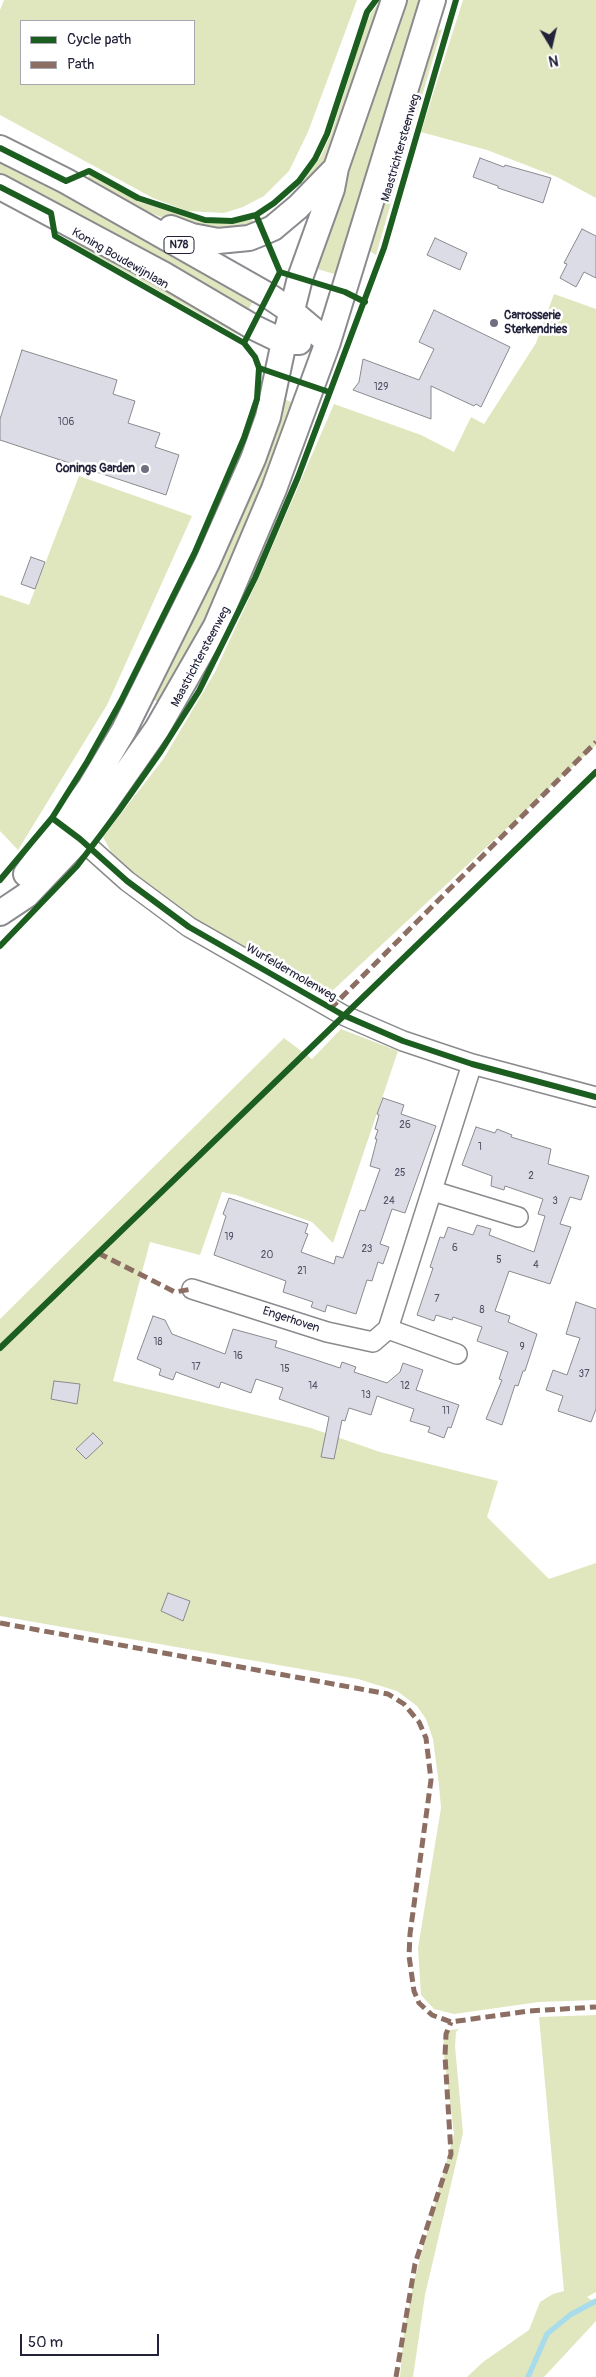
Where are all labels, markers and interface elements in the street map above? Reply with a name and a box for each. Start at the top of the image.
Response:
legend [20,20,195,85]
north arrow [526,20,576,70]
text: Cycle path [67,30,131,49]
text: N [547,51,559,69]
text: Path [67,55,94,74]
street label: Maastrichtersteenweg [379,92,423,204]
street label: Koning Boudewijnlaan [69,225,171,293]
road number: N78 [164,236,194,254]
place label: Carrosserie Sterkendries [504,309,567,337]
marker: Carrosserie Sterkendries [488,317,500,329]
house number: 129 [374,381,388,393]
house number: 106 [58,416,74,428]
place label: Conings Garden [56,462,135,476]
marker: Conings Garden [139,463,151,475]
street label: Maastrichtersteenweg [168,604,234,710]
street label: Wurfeldermolenweg [243,941,339,1005]
house number: 26 [399,1119,411,1131]
house number: 1 [478,1141,482,1153]
house number: 25 [394,1167,406,1179]
house number: 2 [528,1170,534,1182]
house number: 24 [383,1195,395,1207]
house number: 3 [552,1195,558,1207]
house number: 19 [224,1231,234,1243]
house number: 6 [452,1242,458,1254]
house number: 23 [362,1243,372,1255]
house number: 20 [261,1249,273,1261]
house number: 5 [496,1254,502,1266]
house number: 4 [533,1259,539,1271]
house number: 21 [297,1265,307,1277]
house number: 7 [434,1293,440,1305]
street label: Engerhoven [261,1304,321,1336]
house number: 8 [479,1304,485,1316]
house number: 18 [154,1336,162,1348]
house number: 9 [519,1341,525,1353]
house number: 16 [233,1350,243,1362]
house number: 17 [191,1361,201,1373]
house number: 15 [280,1363,290,1375]
house number: 37 [579,1368,589,1380]
house number: 14 [308,1380,318,1392]
house number: 12 [400,1380,410,1392]
house number: 13 [361,1389,371,1401]
house number: 11 [442,1405,450,1417]
scale bar [22,2324,161,2356]
text: 50 m [28,2333,63,2352]

